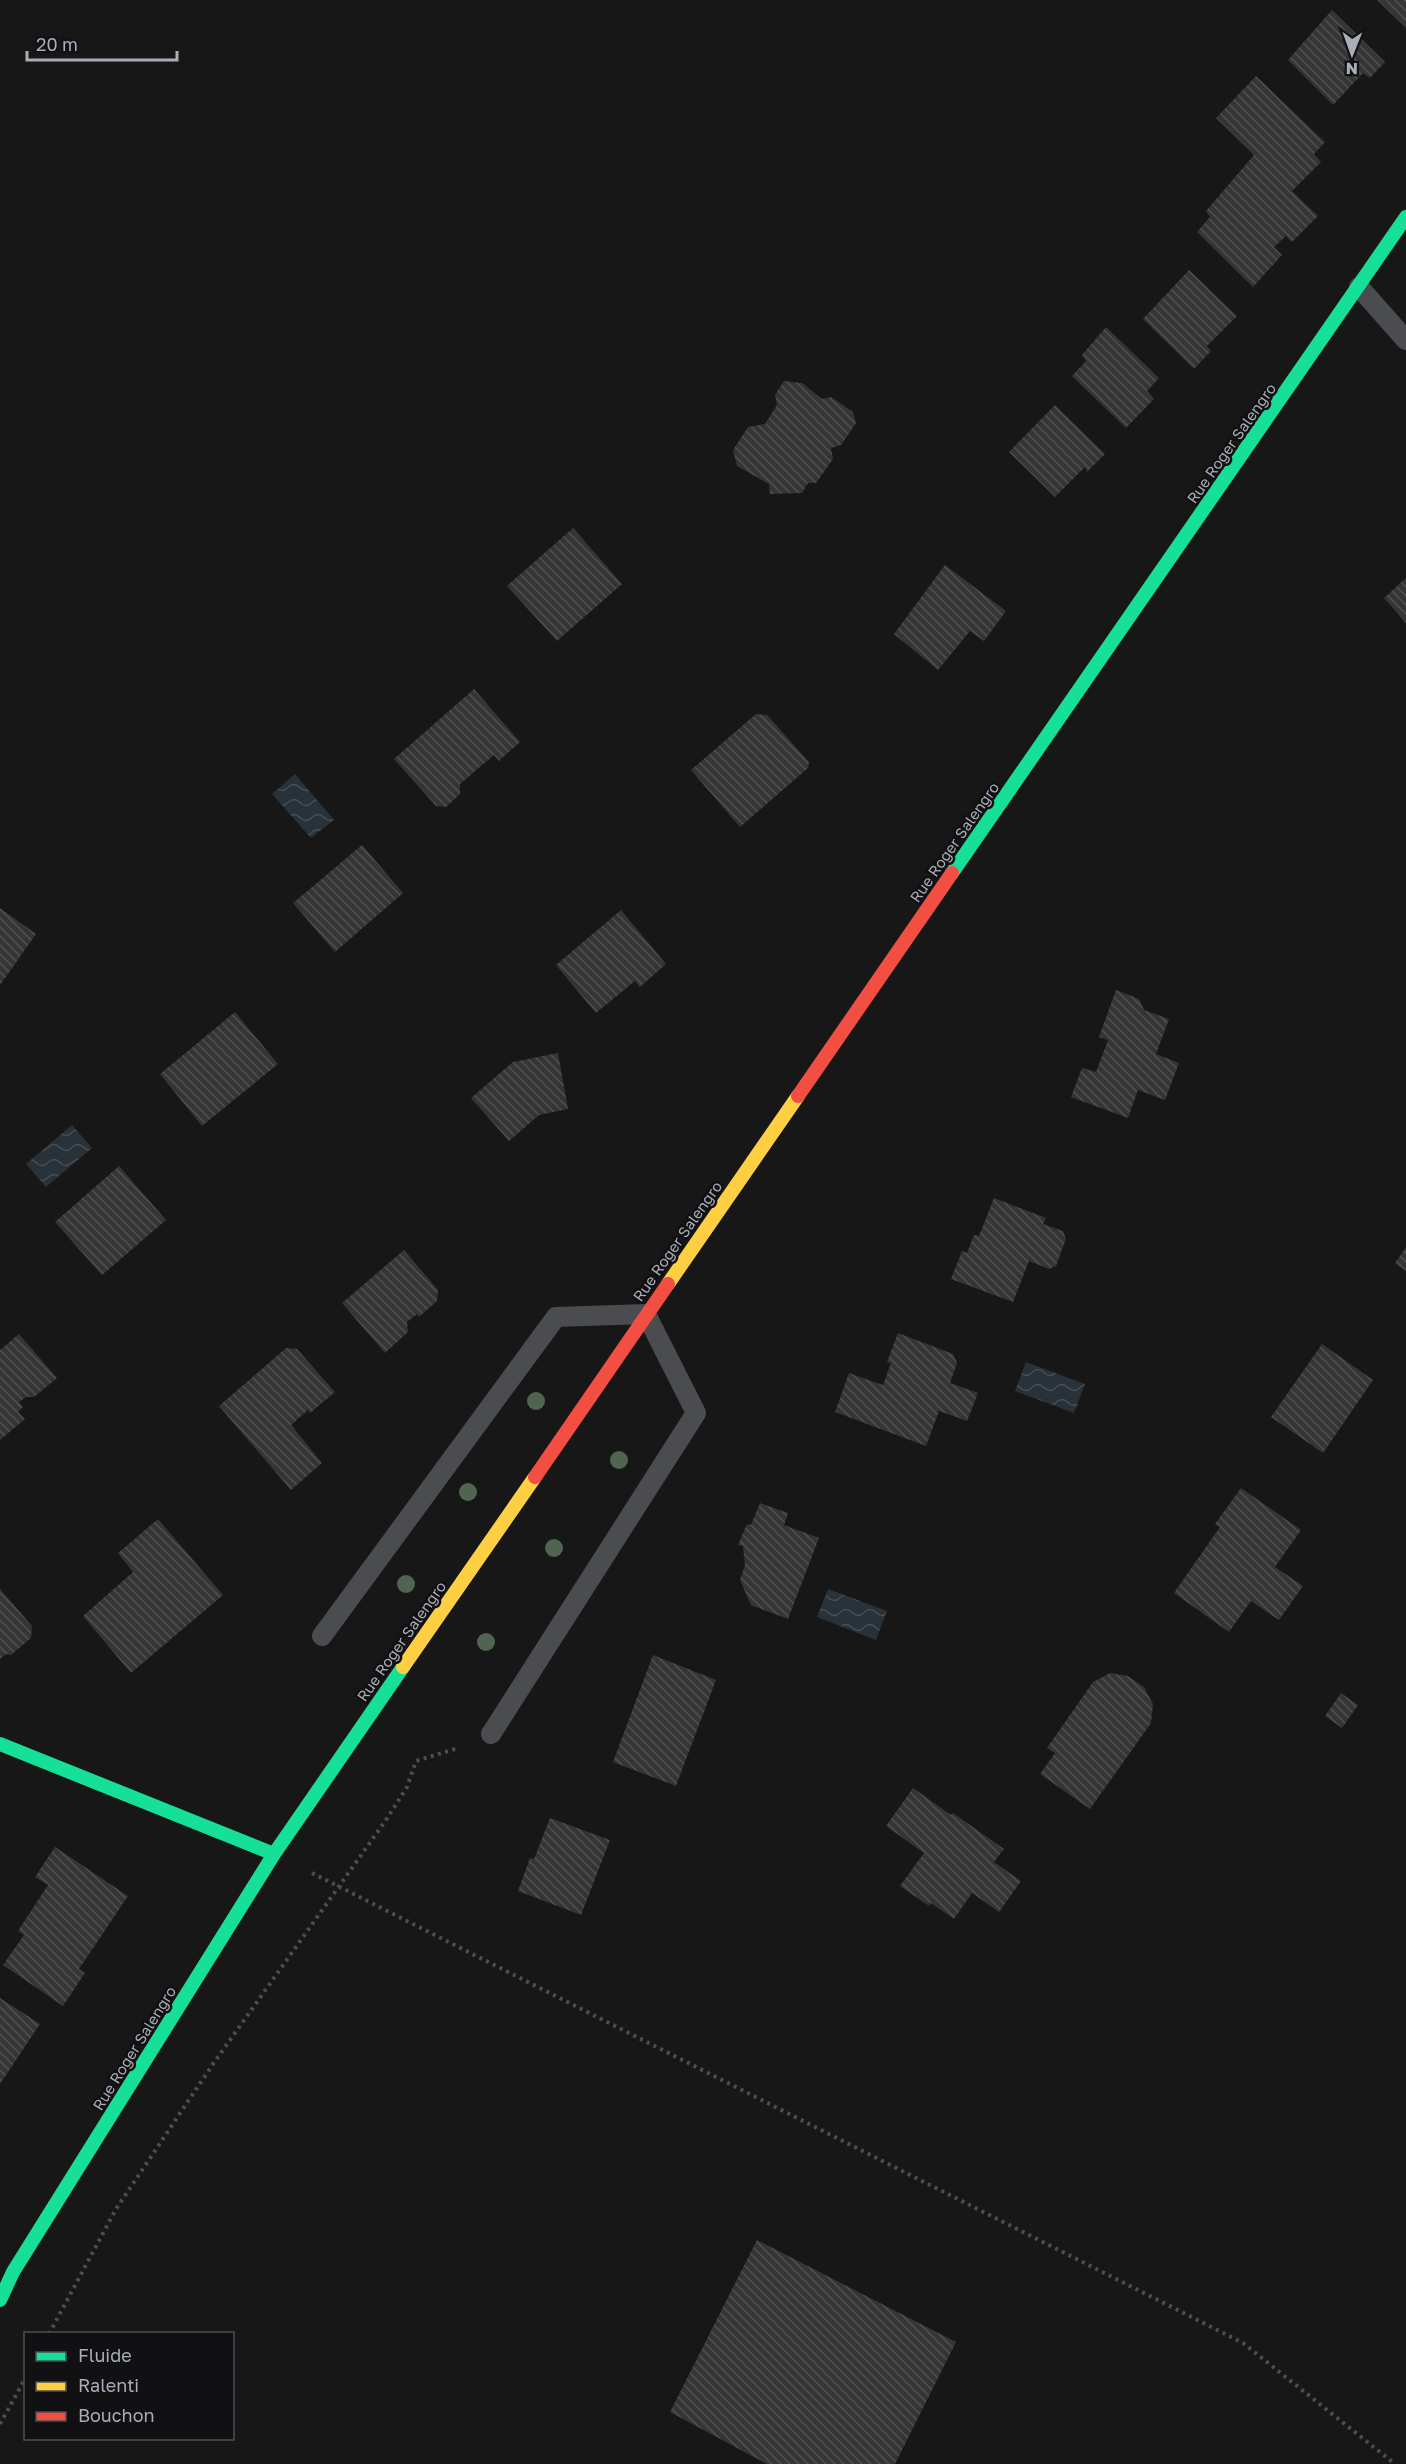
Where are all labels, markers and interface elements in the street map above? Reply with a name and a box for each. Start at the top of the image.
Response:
scale bar [27,24,177,62]
north arrow [1322,24,1382,84]
text: 20 m [36,33,78,55]
text: N [1345,59,1358,79]
street label: Rue Roger Salengro [1183,379,1279,507]
street label: Rue Roger Salengro [906,778,1002,906]
street label: Rue Roger Salengro [629,1177,725,1305]
street label: Rue Roger Salengro [353,1577,449,1705]
street label: Rue Roger Salengro [89,1983,179,2113]
legend [24,2332,234,2440]
text: Fluide [78,2344,132,2366]
text: Ralenti [78,2374,139,2396]
text: Bouchon [78,2404,155,2426]

